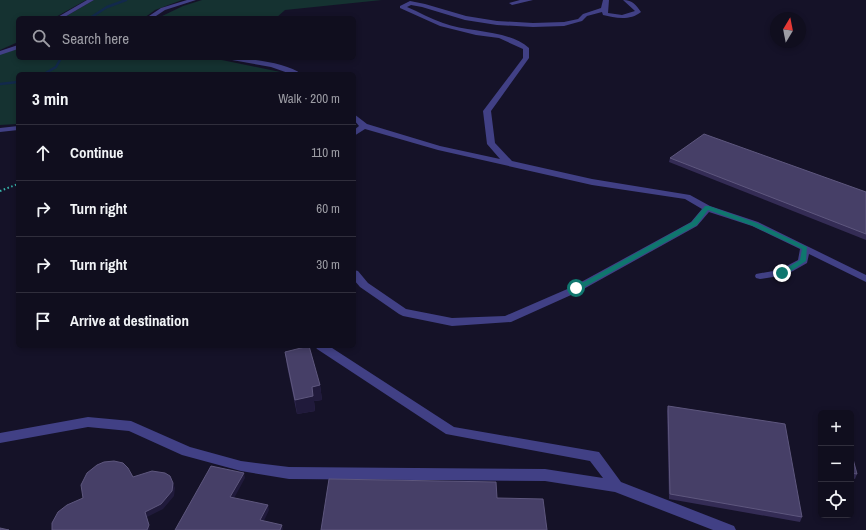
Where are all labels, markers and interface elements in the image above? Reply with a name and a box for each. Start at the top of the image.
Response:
north arrow [770,12,806,48]
search box [16,16,356,60]
icon: search [30,27,52,49]
text: Search here [62,28,129,49]
text: 3 min [32,87,68,110]
text: Walk · 200 m [278,90,340,107]
icon: ahead [32,142,54,164]
text: Continue [70,142,123,163]
text: 110 m [311,144,340,161]
icon: right [32,198,54,220]
text: Turn right [70,198,127,219]
text: 60 m [316,200,340,217]
icon: right [32,254,54,276]
text: Turn right [70,254,127,275]
text: 30 m [316,256,340,273]
route end [773,264,791,282]
route start [567,279,585,297]
icon: arrive [32,310,54,332]
text: Arrive at destination [70,310,189,331]
map controls [818,410,854,518]
button: + [818,410,854,446]
button: − [818,446,854,482]
button: locate [818,482,854,518]

